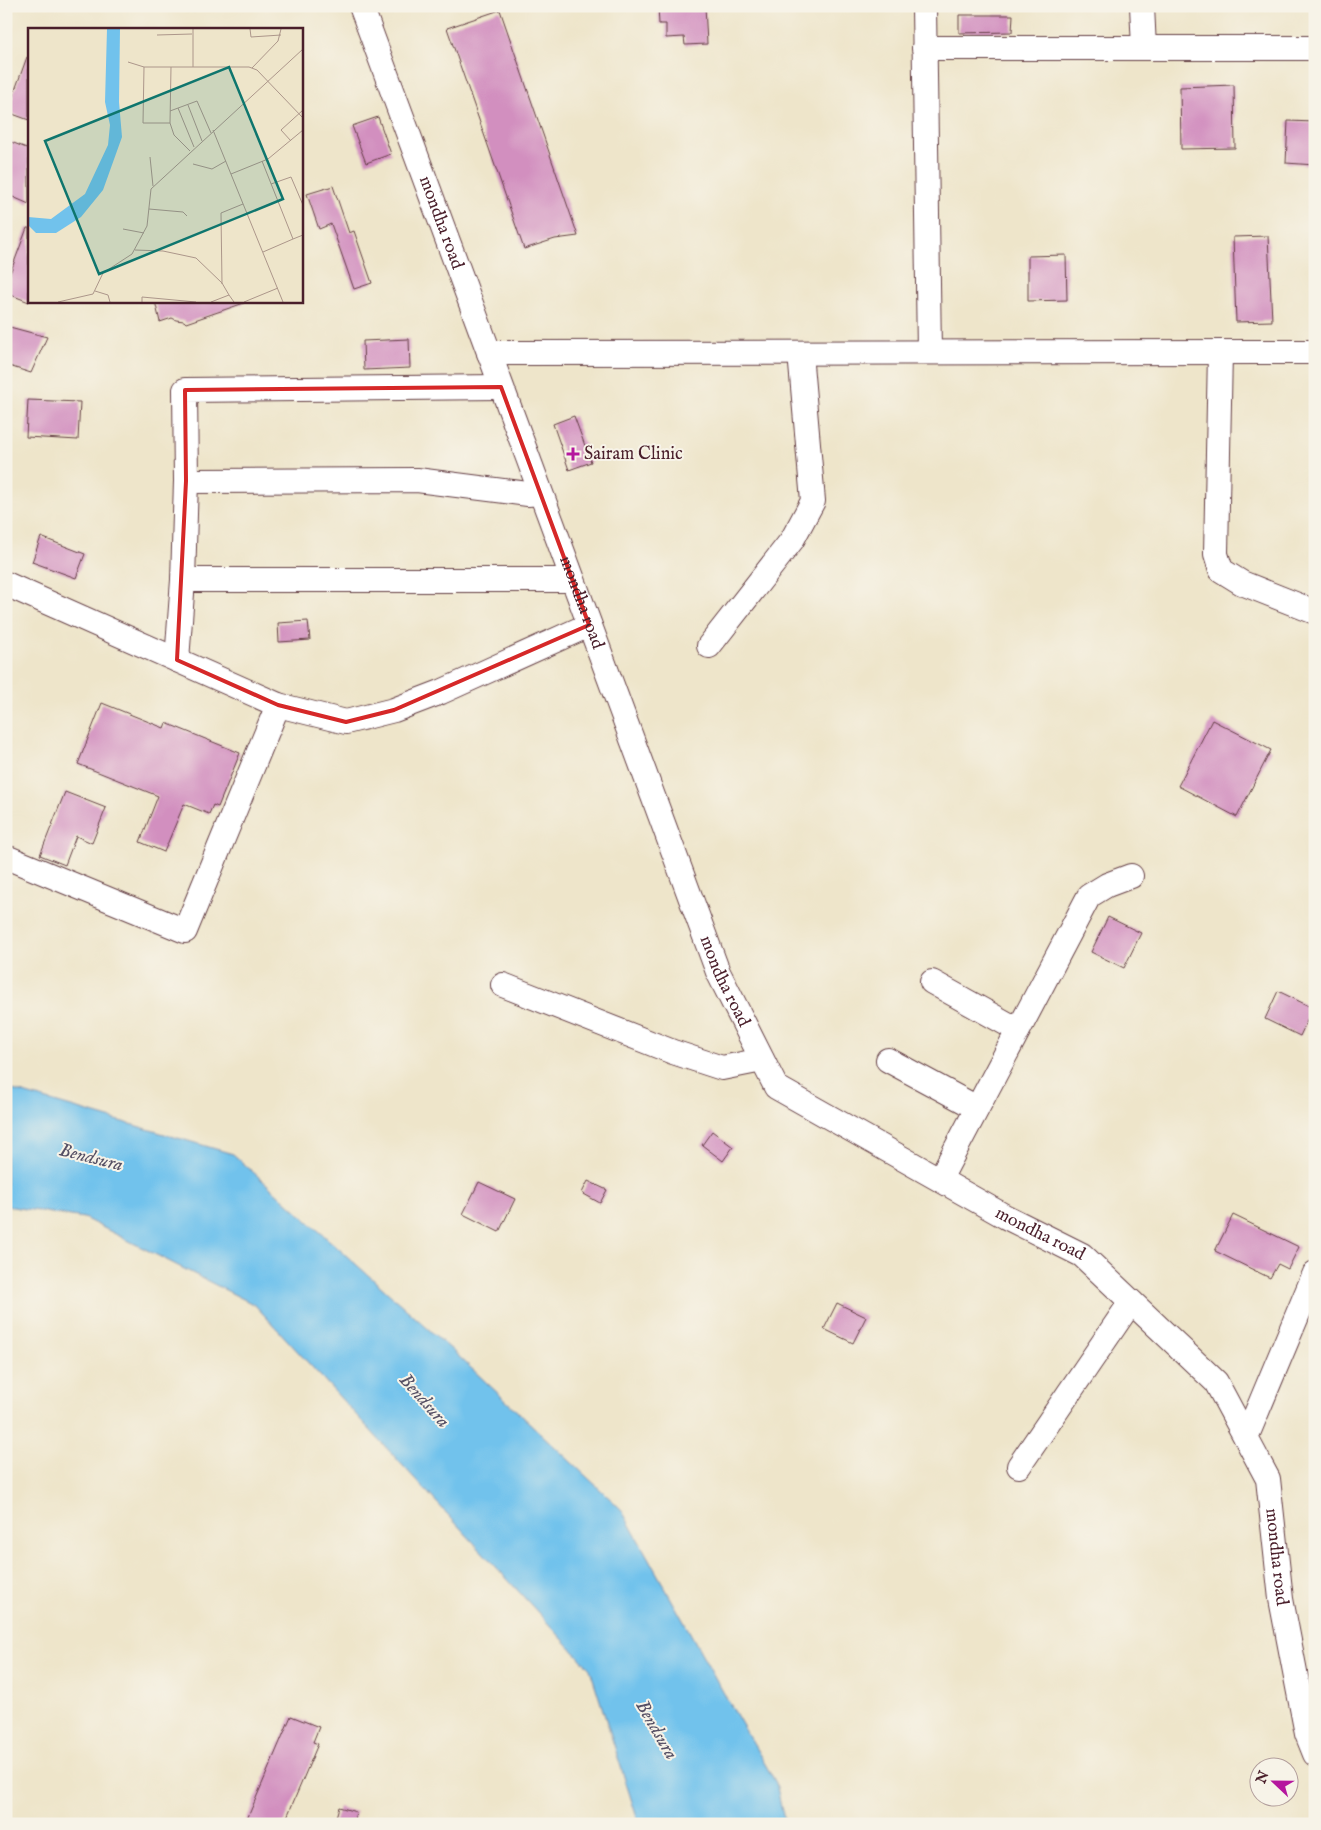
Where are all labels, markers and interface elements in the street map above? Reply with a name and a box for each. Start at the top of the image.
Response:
inset map [28,28,302,302]
street label: mondha road [413,173,469,273]
place label: Sairam Clinic [584,443,683,466]
marker: Sairam Clinic [566,447,580,461]
street label: mondha road [554,553,609,653]
street label: mondha road [694,933,755,1031]
water label: Bendsura [57,1139,125,1177]
street label: mondha road [991,1202,1089,1266]
water label: Bendsura [393,1369,455,1433]
street label: mondha road [1260,1507,1294,1608]
water label: Bendsura [629,1696,683,1764]
north arrow [1248,1758,1298,1808]
text: N [1252,1769,1273,1787]

